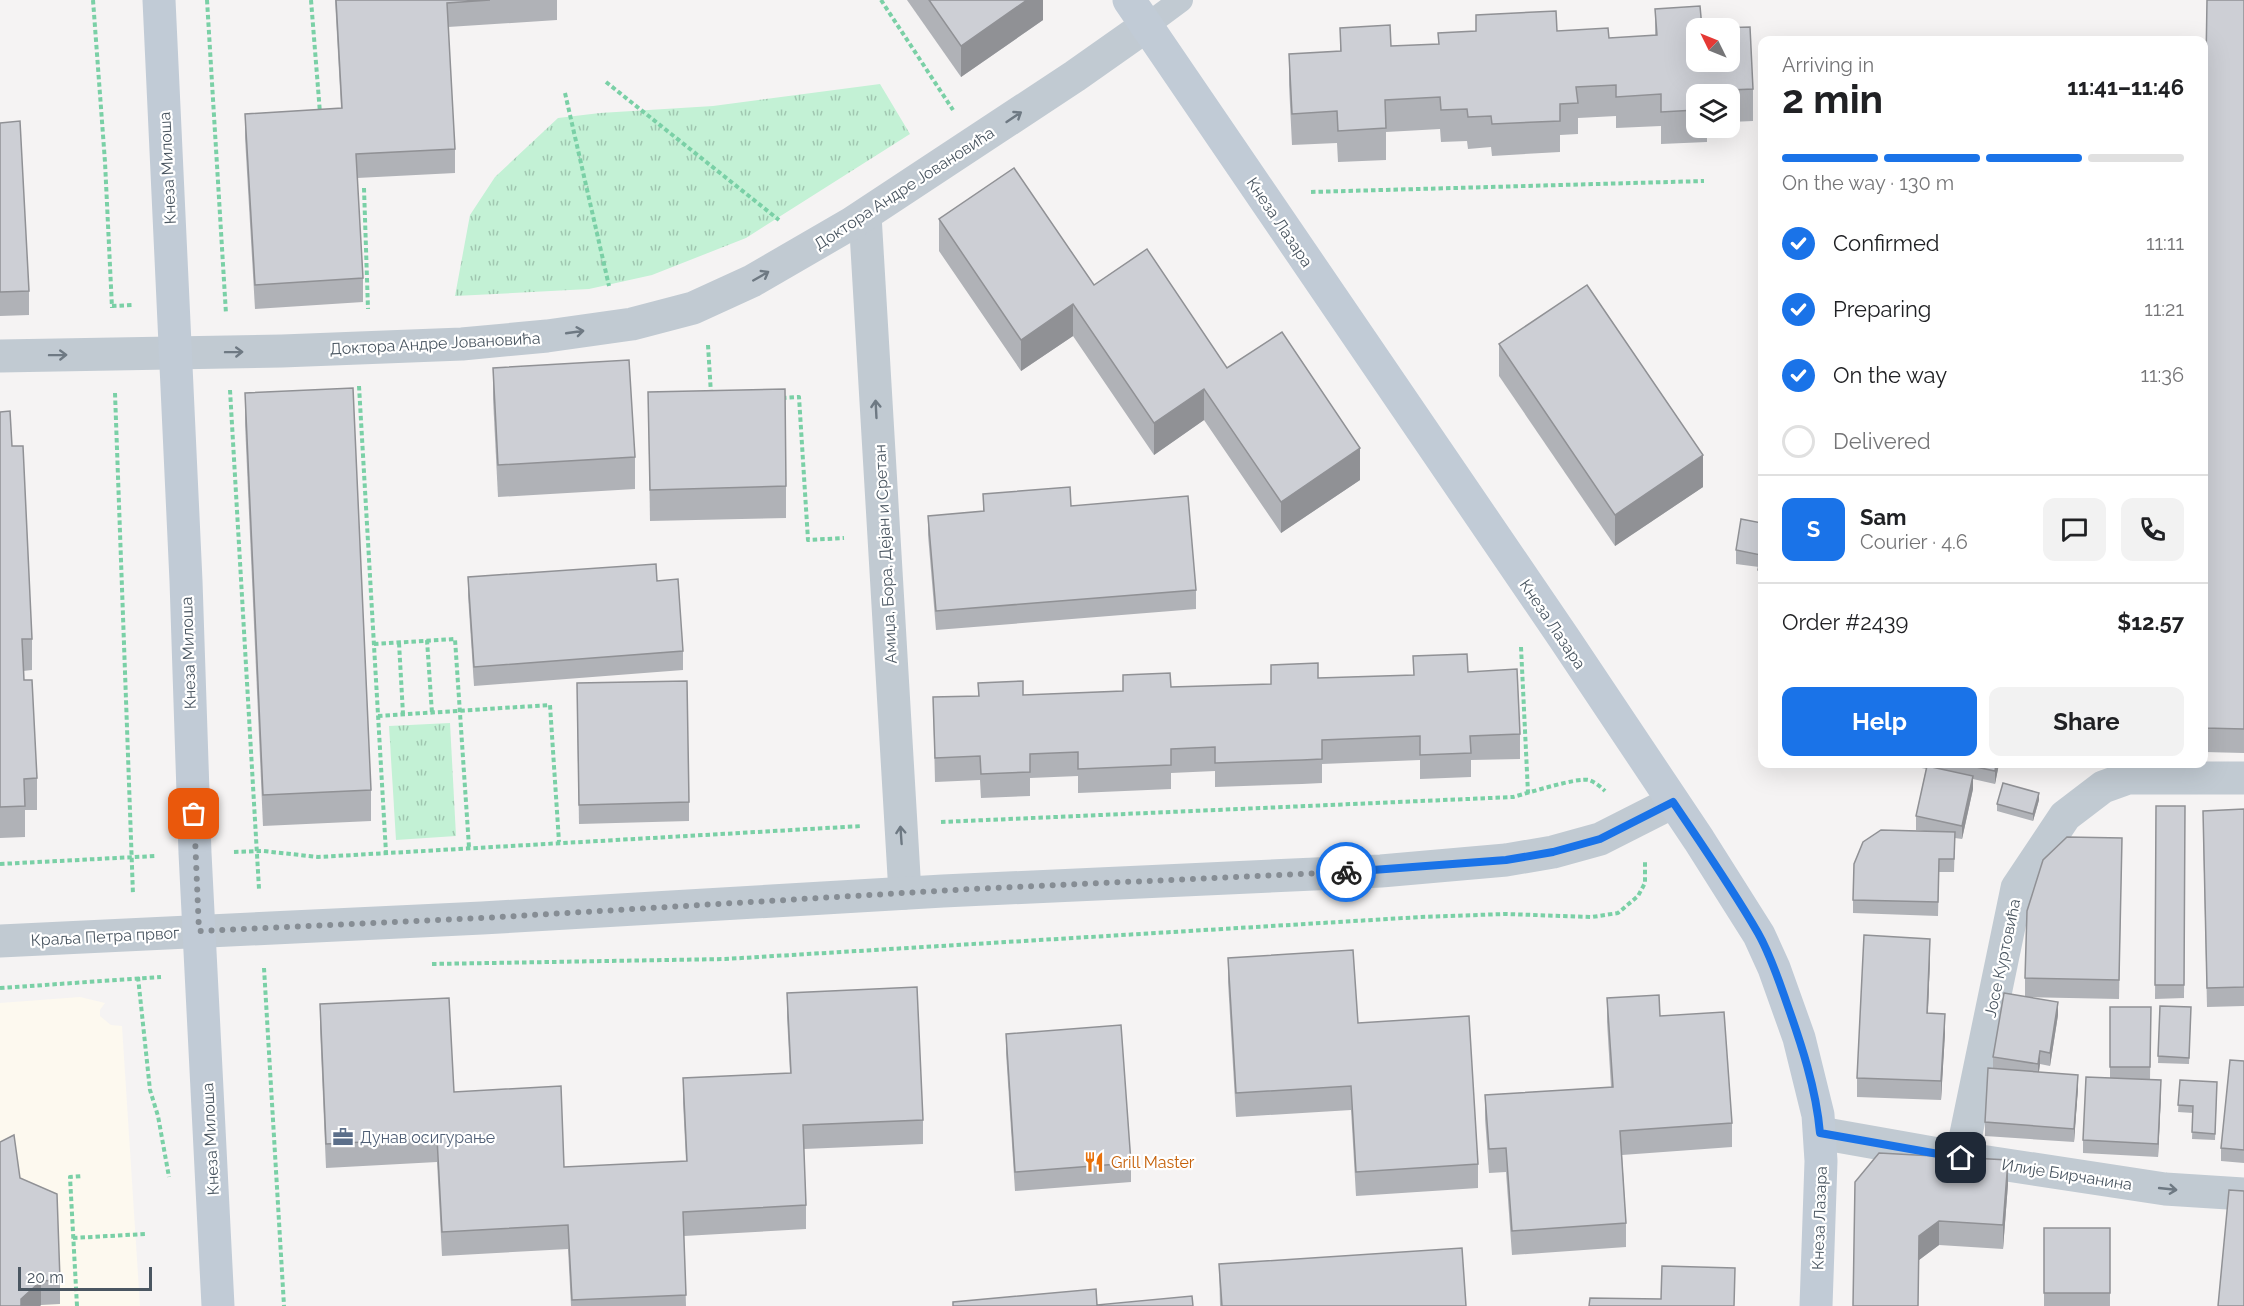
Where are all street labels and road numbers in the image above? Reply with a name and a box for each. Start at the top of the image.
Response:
street label: Кнеза Милоша [155,111,180,225]
street label: Доктора Андре Јовановића [811,123,998,254]
street label: Кнеза Лазара [1243,174,1317,271]
street label: Доктора Андре Јовановића [329,328,541,359]
street label: Амиџа, Бора, Дејан и Сретан [870,444,901,664]
street label: Кнеза Лазара [1516,576,1590,673]
street label: Кнеза Милоша [177,596,200,710]
street label: Јосе Куртовића [1981,897,2024,1019]
street label: Краља Петра првог [30,923,180,950]
street label: Кнеза Милоша [198,1082,223,1196]
street label: Илије Бирчанина [2000,1155,2133,1194]
street label: Кнеза Лазара [1808,1166,1831,1270]

